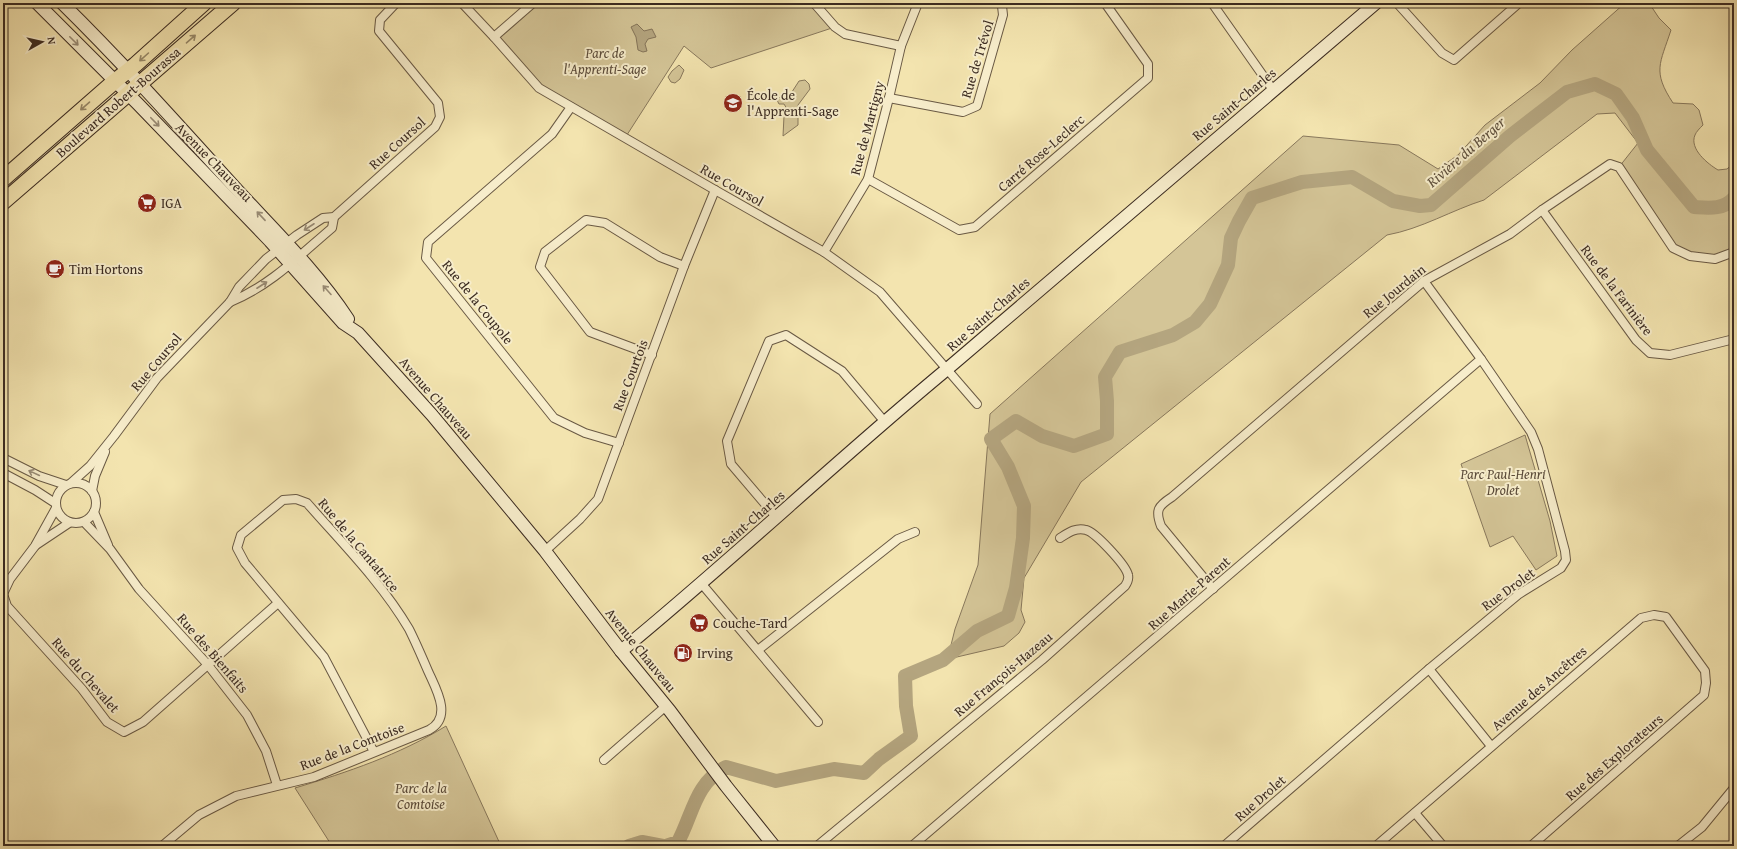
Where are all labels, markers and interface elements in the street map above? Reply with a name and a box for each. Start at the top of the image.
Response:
street label: Rue de Trévol [956,18,998,100]
north arrow [22,22,62,62]
one-way arrow [186,34,196,44]
text: N [43,36,60,46]
one-way arrow [69,36,79,46]
street label: Boulevard Robert-Bourassa [51,42,185,162]
park label: Parc de l'Apprenti-Sage [564,43,647,79]
one-way arrow [138,53,149,62]
street label: Rue Saint-Charles [1188,63,1280,145]
street label: Rue de Martigny [845,79,889,177]
place label: École de l'Apprenti-Sage [747,85,839,121]
school or university icon: École de l'Apprenti-Sage [722,92,744,114]
one-way arrow [80,102,90,111]
street label: Carré Rose-Leclerc [993,110,1089,196]
water label: Rivière du Berger [1421,111,1510,192]
street label: Rue Coursol [364,112,430,174]
one-way arrow [150,117,160,127]
street label: Avenue Chauveau [171,118,257,206]
street label: Rue Coursol [697,159,767,211]
supermarket icon: IGA [136,192,158,214]
place label: IGA [161,193,183,213]
one-way arrow [257,211,266,222]
one-way arrow [303,224,315,232]
street label: Rue de la Farinière [1576,240,1658,340]
street label: Rue de la Coupole [438,255,519,349]
cafe icon: Tim Hortons [44,258,66,280]
place label: Tim Hortons [69,259,143,279]
street label: Rue Jourdain [1358,259,1430,323]
street label: Rue Saint-Charles [942,272,1034,356]
one-way arrow [256,281,267,289]
one-way arrow [323,284,332,295]
street label: Rue Coursol [126,329,186,395]
street label: Rue Courtois [607,336,653,414]
street label: Avenue Chauveau [395,353,478,444]
park label: Parc Paul-Henri Drolet [1459,464,1546,500]
one-way arrow [28,469,40,476]
street label: Rue Saint-Charles [697,485,789,569]
street label: Rue de la Cantatrice [314,494,405,597]
street label: Rue Marie-Parent [1143,551,1235,635]
street label: Rue Drolet [1477,563,1539,615]
street label: Avenue Chauveau [601,604,681,697]
street label: Rue des Bienfaits [173,609,253,697]
supermarket icon: Couche-Tard [688,612,710,634]
place label: Couche-Tard [713,613,788,633]
street label: Rue François-Hazeau [950,627,1057,721]
street label: Rue du Chevalet [48,633,124,717]
street label: Avenue des Ancêtres [1487,641,1591,735]
fuel station icon: Irving [672,642,694,664]
place label: Irving [697,643,733,663]
street label: Rue des Explorateurs [1561,709,1667,805]
street label: Rue de la Comtoise [297,717,408,775]
street label: Rue Drolet [1230,770,1290,826]
park label: Parc de la Comtoise [394,778,447,814]

